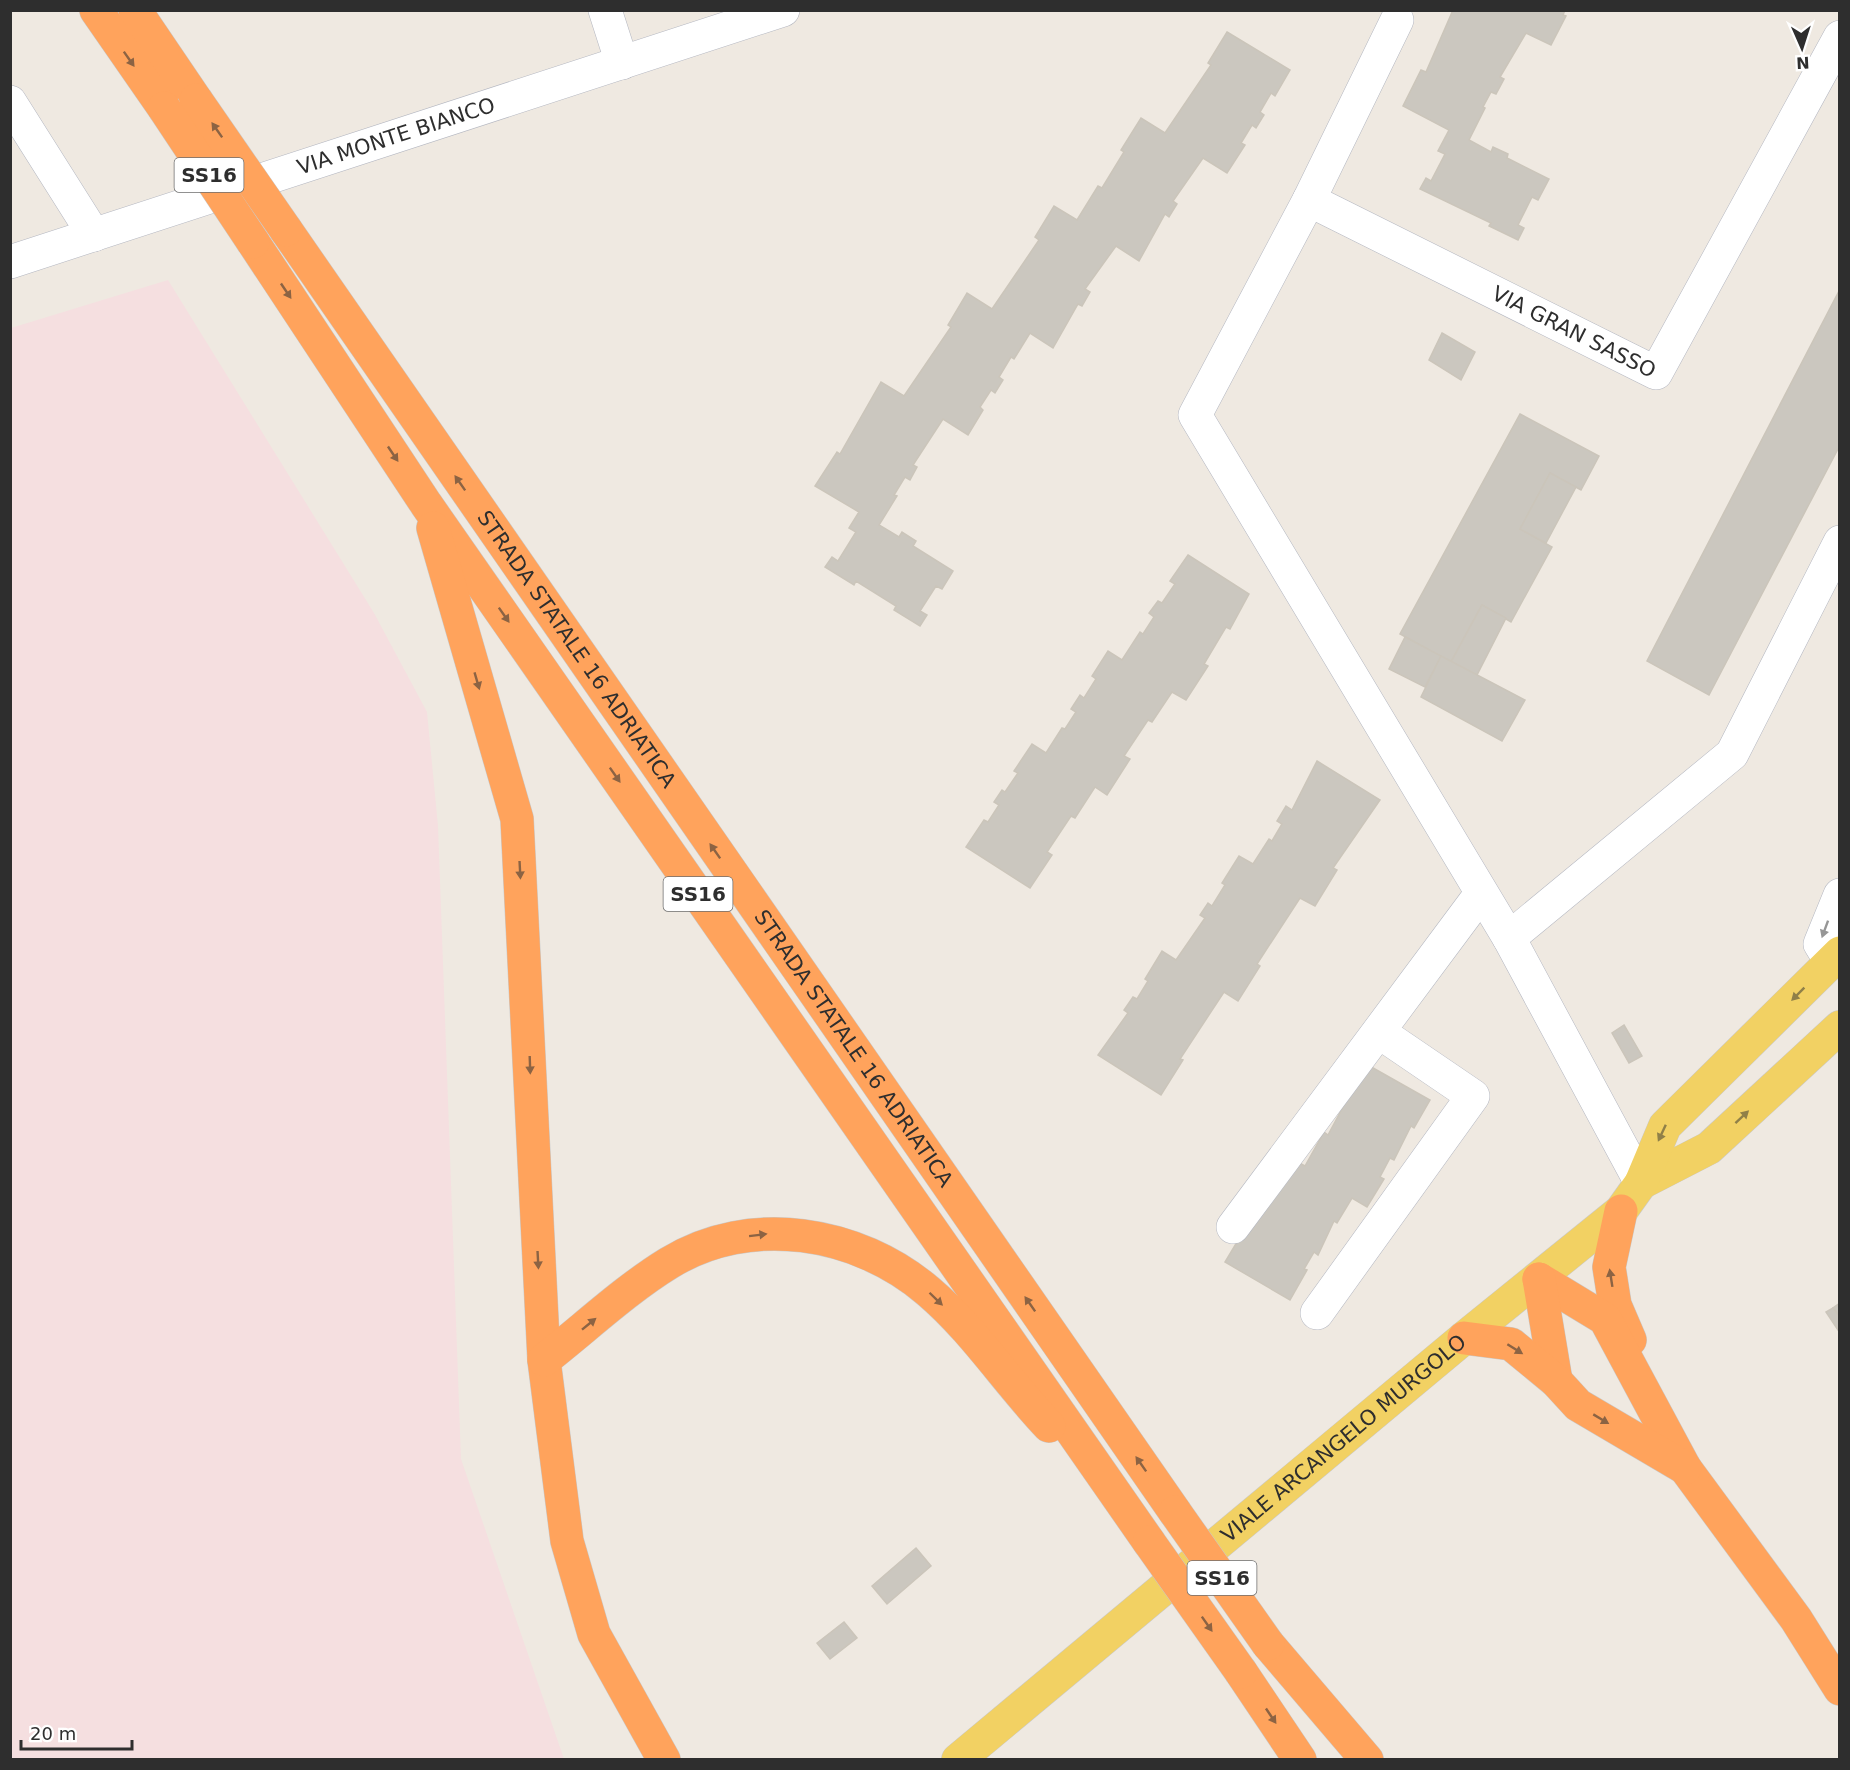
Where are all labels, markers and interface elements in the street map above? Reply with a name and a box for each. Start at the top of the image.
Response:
north arrow [1772,18,1832,78]
one-way arrow [123,50,135,66]
text: N [1796,53,1810,72]
street label: VIA MONTE BIANCO [294,93,498,180]
one-way arrow [211,123,223,139]
road number: SS16 [174,158,244,192]
street label: VIA GRAN SASSO [1488,281,1660,383]
one-way arrow [280,283,291,299]
one-way arrow [387,446,398,462]
one-way arrow [454,476,466,492]
street label: STRADA STATALE 16 ADRIATICA [472,506,681,793]
one-way arrow [498,606,510,622]
one-way arrow [473,672,482,690]
one-way arrow [609,766,621,782]
one-way arrow [709,843,721,859]
one-way arrow [516,861,525,880]
road number: SS16 [664,877,732,911]
street label: STRADA STATALE 16 ADRIATICA [749,905,958,1192]
one-way arrow [1820,920,1830,938]
one-way arrow [1791,987,1805,1001]
one-way arrow [525,1056,535,1075]
one-way arrow [1734,1111,1749,1124]
one-way arrow [1658,1125,1667,1142]
one-way arrow [749,1230,768,1240]
one-way arrow [534,1250,543,1269]
one-way arrow [1606,1268,1615,1287]
one-way arrow [929,1291,943,1305]
one-way arrow [1024,1296,1036,1312]
one-way arrow [582,1318,597,1330]
street label: VIALE ARCANGELO MURGOLO [1216,1330,1471,1547]
one-way arrow [1507,1343,1523,1354]
one-way arrow [1593,1413,1609,1424]
one-way arrow [1136,1456,1147,1472]
road number: SS16 [1188,1561,1256,1595]
one-way arrow [1201,1615,1213,1631]
one-way arrow [1265,1707,1276,1724]
scale bar [21,1713,132,1751]
text: 20 m [30,1723,76,1744]

